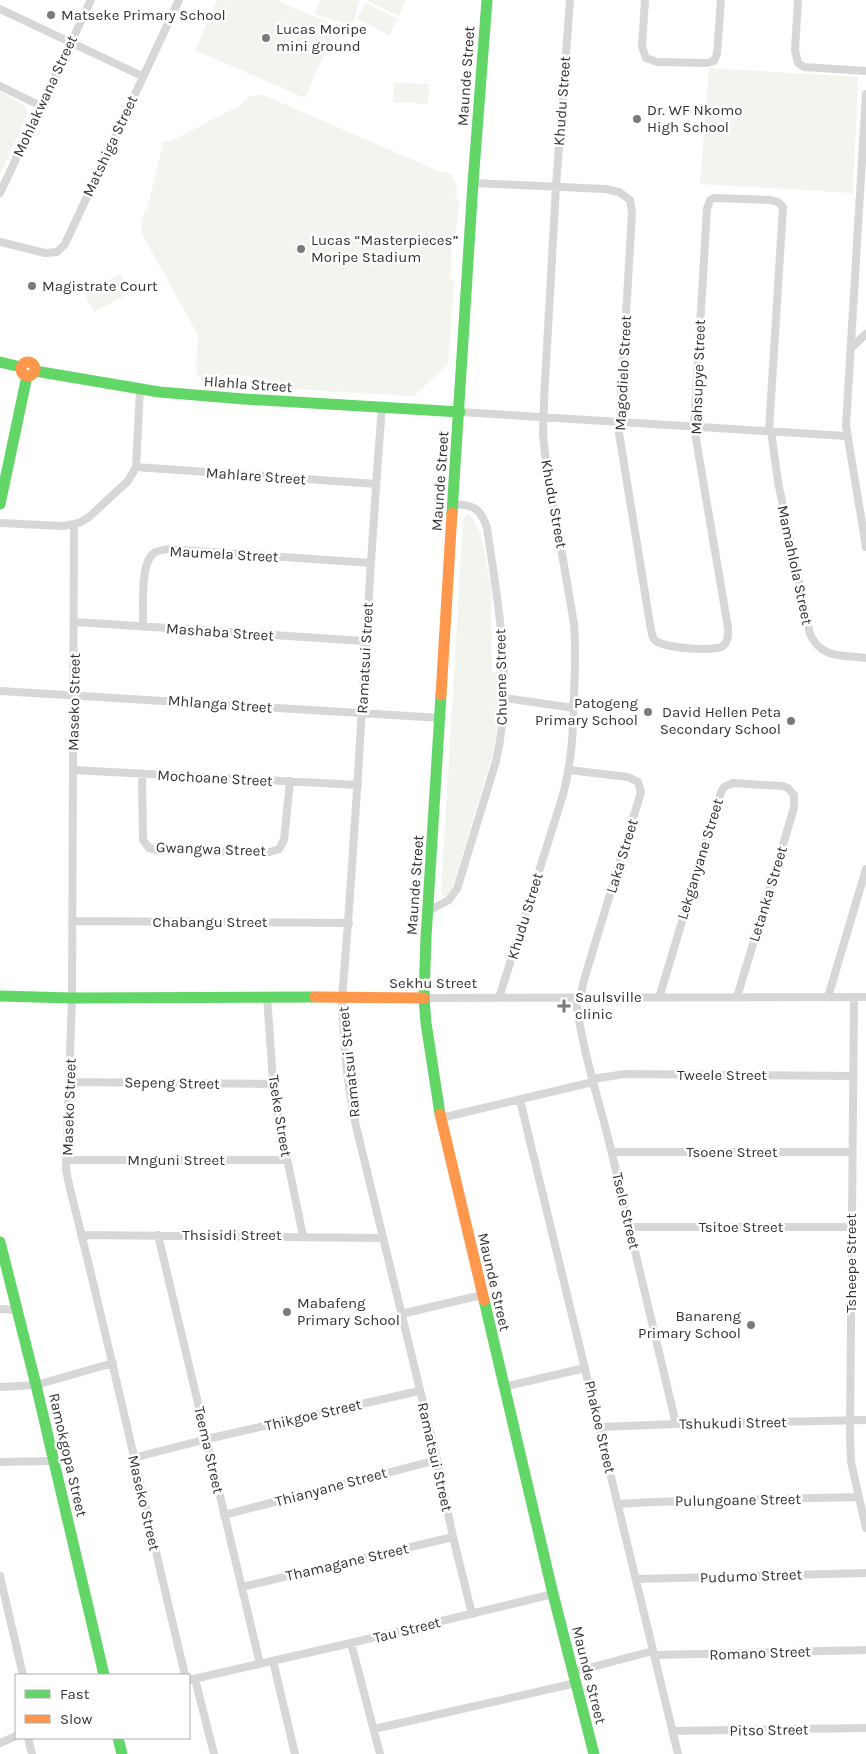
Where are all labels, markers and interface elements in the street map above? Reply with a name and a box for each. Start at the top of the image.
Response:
place label: Matseke Primary School [61,6,226,24]
marker: Matseke Primary School [45,9,57,21]
place label: Lucas Moripe mini ground [276,20,367,55]
street label: Maunde Street [454,25,479,127]
street label: Mohlakwana Street [9,32,81,160]
marker: Lucas Moripe mini ground [260,32,272,44]
street label: Khudu Street [550,55,574,147]
street label: Matshiga Street [79,92,141,199]
place label: Dr. WF Nkomo High School [647,101,743,136]
marker: Dr. WF Nkomo High School [631,113,643,125]
place label: Lucas “Masterpieces” Moripe Stadium [311,231,458,266]
marker: Lucas “Masterpieces” Moripe Stadium [295,243,307,255]
place label: Magistrate Court [42,277,158,295]
marker: Magistrate Court [26,280,38,292]
street label: Magodielo Street [611,314,635,431]
street label: Mahsupye Street [687,319,709,435]
street label: Hlahla Street [203,372,293,396]
street label: Maunde Street [428,430,453,532]
street label: Khudu Street [537,458,571,550]
street label: Mahlare Street [205,464,307,489]
street label: Mamahlola Street [774,504,817,627]
street label: Maumela Street [169,542,279,566]
street label: Ramatsui Street [353,601,377,714]
street label: Mashaba Street [165,619,275,645]
street label: Chuene Street [491,628,511,725]
street label: Maseko Street [64,653,84,751]
street label: Mhlanga Street [167,691,273,717]
place label: Patogeng Primary School [535,694,639,729]
place label: David Hellen Peta Secondary School [660,703,781,738]
marker: Patogeng Primary School [642,706,654,718]
marker: David Hellen Peta Secondary School [785,715,797,727]
street label: Mochoane Street [157,766,274,790]
street label: Lekganyane Street [673,796,727,922]
street label: Laka Street [602,816,642,895]
street label: Maunde Street [403,834,428,936]
street label: Gwangwa Street [156,838,267,860]
street label: Letanka Street [745,844,791,944]
street label: Khudu Street [503,870,547,962]
street label: Chabangu Street [153,913,268,931]
street label: Sekhu Street [389,974,477,992]
place label: Saulsville clinic [575,988,642,1023]
marker: Saulsville clinic [557,999,571,1013]
street label: Ramatsui Street [334,1005,364,1118]
street label: Maseko Street [58,1057,80,1156]
street label: Tweele Street [677,1066,767,1084]
street label: Sepeng Street [124,1073,220,1093]
street label: Tseke Street [265,1074,295,1159]
street label: Tsoene Street [686,1143,778,1161]
street label: Mnguni Street [127,1151,225,1169]
street label: Tsele Street [608,1171,644,1252]
street label: Tsheepe Street [842,1213,860,1313]
street label: Tsitoe Street [699,1218,784,1236]
street label: Thsisidi Street [182,1226,282,1244]
street label: Maunde Street [474,1231,514,1333]
place label: Mabafeng Primary School [297,1294,400,1329]
marker: Mabafeng Primary School [281,1306,293,1318]
place label: Banareng Primary School [638,1307,742,1342]
marker: Banareng Primary School [745,1319,757,1331]
street label: Phakoe Street [581,1379,620,1476]
street label: Ramokgopa Street [45,1391,91,1519]
street label: Thikgoe Street [263,1395,363,1435]
street label: Ramatsui Street [414,1401,456,1514]
street label: Teema Street [190,1405,228,1496]
street label: Tshukudi Street [679,1413,787,1433]
street label: Maseko Street [124,1453,164,1553]
street label: Thianyane Street [273,1463,389,1511]
street label: Pulungoane Street [675,1490,802,1510]
street label: Thamagane Street [284,1539,410,1585]
street label: Pudumo Street [700,1565,803,1587]
street label: Tau Street [372,1613,443,1647]
street label: Maunde Street [568,1624,610,1726]
street label: Romano Street [709,1642,811,1664]
legend [15,1674,190,1739]
text: Fast [60,1685,90,1703]
text: Slow [60,1710,92,1728]
street label: Pitso Street [729,1720,809,1740]

